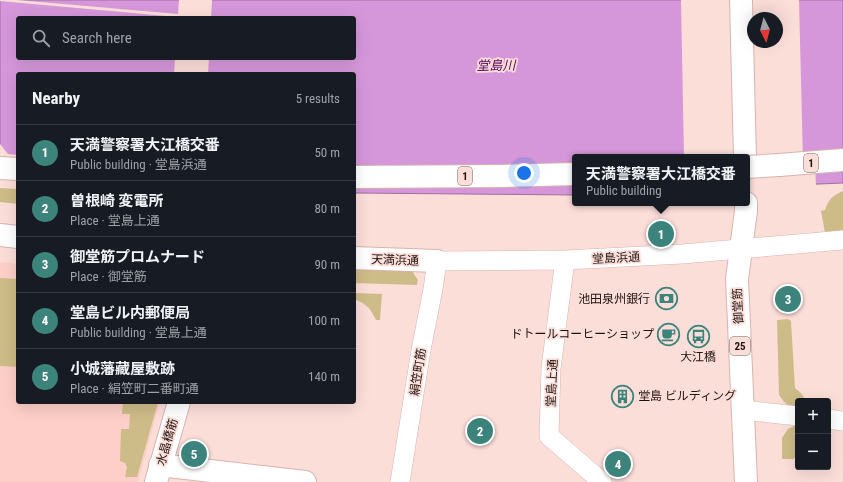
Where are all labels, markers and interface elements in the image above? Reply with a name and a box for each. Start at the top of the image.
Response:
north arrow [747,12,783,48]
search box [16,16,356,60]
icon: search [30,27,52,49]
text: Search here [62,29,132,47]
water label: 堂島川 [476,58,518,73]
text: Nearby [32,88,80,108]
text: 5 results [296,91,340,106]
text: 天満警察署大江橋交番 [70,136,220,154]
text: 1 [42,145,48,160]
text: 50 m [314,145,340,160]
popup [572,154,750,206]
road number: 1 [804,154,818,172]
text: Public building · 堂島浜通 [70,157,207,172]
your location [514,163,534,183]
text: 天満警察署大江橋交番 [586,165,736,183]
road number: 1 [458,167,472,185]
text: Public building [586,183,662,198]
text: 曽根崎 変電所 [70,192,163,210]
text: 2 [42,201,48,216]
text: 80 m [314,201,340,216]
text: Place · 堂島上通 [70,213,160,228]
pin: 1 [648,219,674,249]
text: 御堂筋プロムナード [70,248,205,266]
street label: 堂島浜通 [592,250,640,266]
street label: 天満浜通 [371,252,419,268]
text: 3 [42,257,48,272]
text: 90 m [314,257,340,272]
text: Place · 御堂筋 [70,269,147,284]
pin: 3 [775,284,801,314]
bank icon: 池田泉州銀行 [653,286,679,312]
street label: 御堂筋 [730,288,746,324]
place label: 池田泉州銀行 [578,292,650,306]
text: 堂島ビル内郵便局 [70,304,190,322]
text: 4 [42,313,48,328]
text: 100 m [308,313,340,328]
cafe icon: ドトールコーヒーショップ [656,321,682,347]
bus stop icon: 大江橋 [685,323,711,349]
text: Public building · 堂島上通 [70,325,207,340]
place label: ドトールコーヒーショップ [510,327,654,341]
road number: 25 [730,337,750,355]
street label: 絹笠町筋 [407,347,429,397]
place label: 大江橋 [680,350,716,364]
street label: 堂島上通 [544,359,560,407]
text: 小城藩藏屋敷跡 [70,360,175,378]
text: 5 [42,369,48,384]
text: 140 m [308,369,340,384]
text: Place · 絹笠町二番町通 [70,381,199,396]
building icon: 堂島 ビルディング [609,383,635,409]
place label: 堂島 ビルディング [638,389,736,403]
map controls [795,398,831,470]
button: + [795,398,831,434]
pin: 2 [467,416,493,446]
street label: 水晶橋筋 [154,417,180,467]
button: − [795,434,831,470]
pin: 5 [181,439,207,469]
pin: 4 [605,449,631,479]

